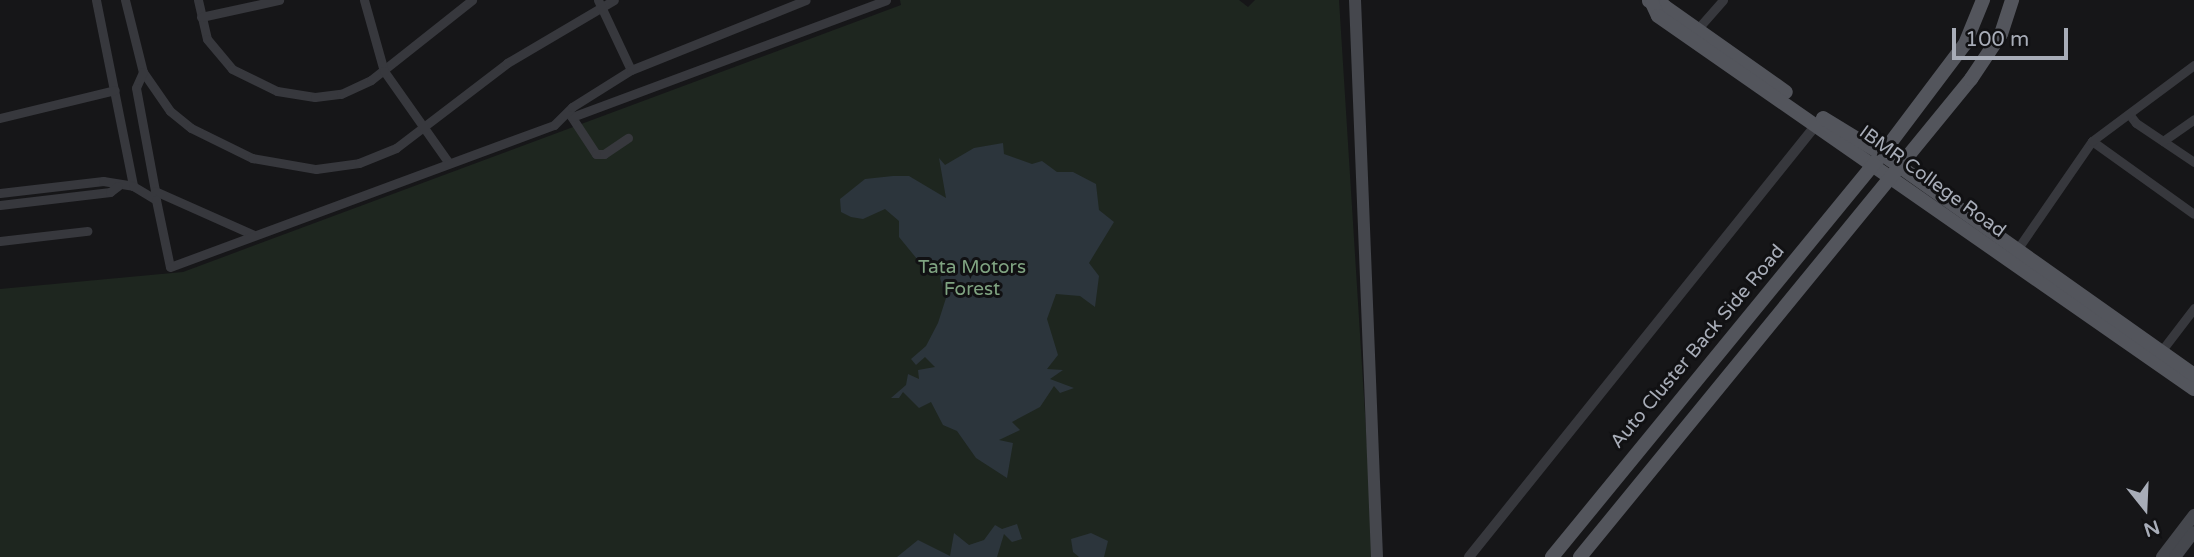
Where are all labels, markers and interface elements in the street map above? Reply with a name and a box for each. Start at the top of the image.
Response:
scale bar [1956,14,2072,58]
text: 100 m [1965,27,2029,52]
street label: IBMR College Road [1854,121,2010,243]
street label: Auto Cluster Back Side Road [1606,241,1790,453]
park label: Tata Motors Forest [918,257,1026,301]
north arrow [2110,473,2180,543]
text: N [2141,515,2162,541]

